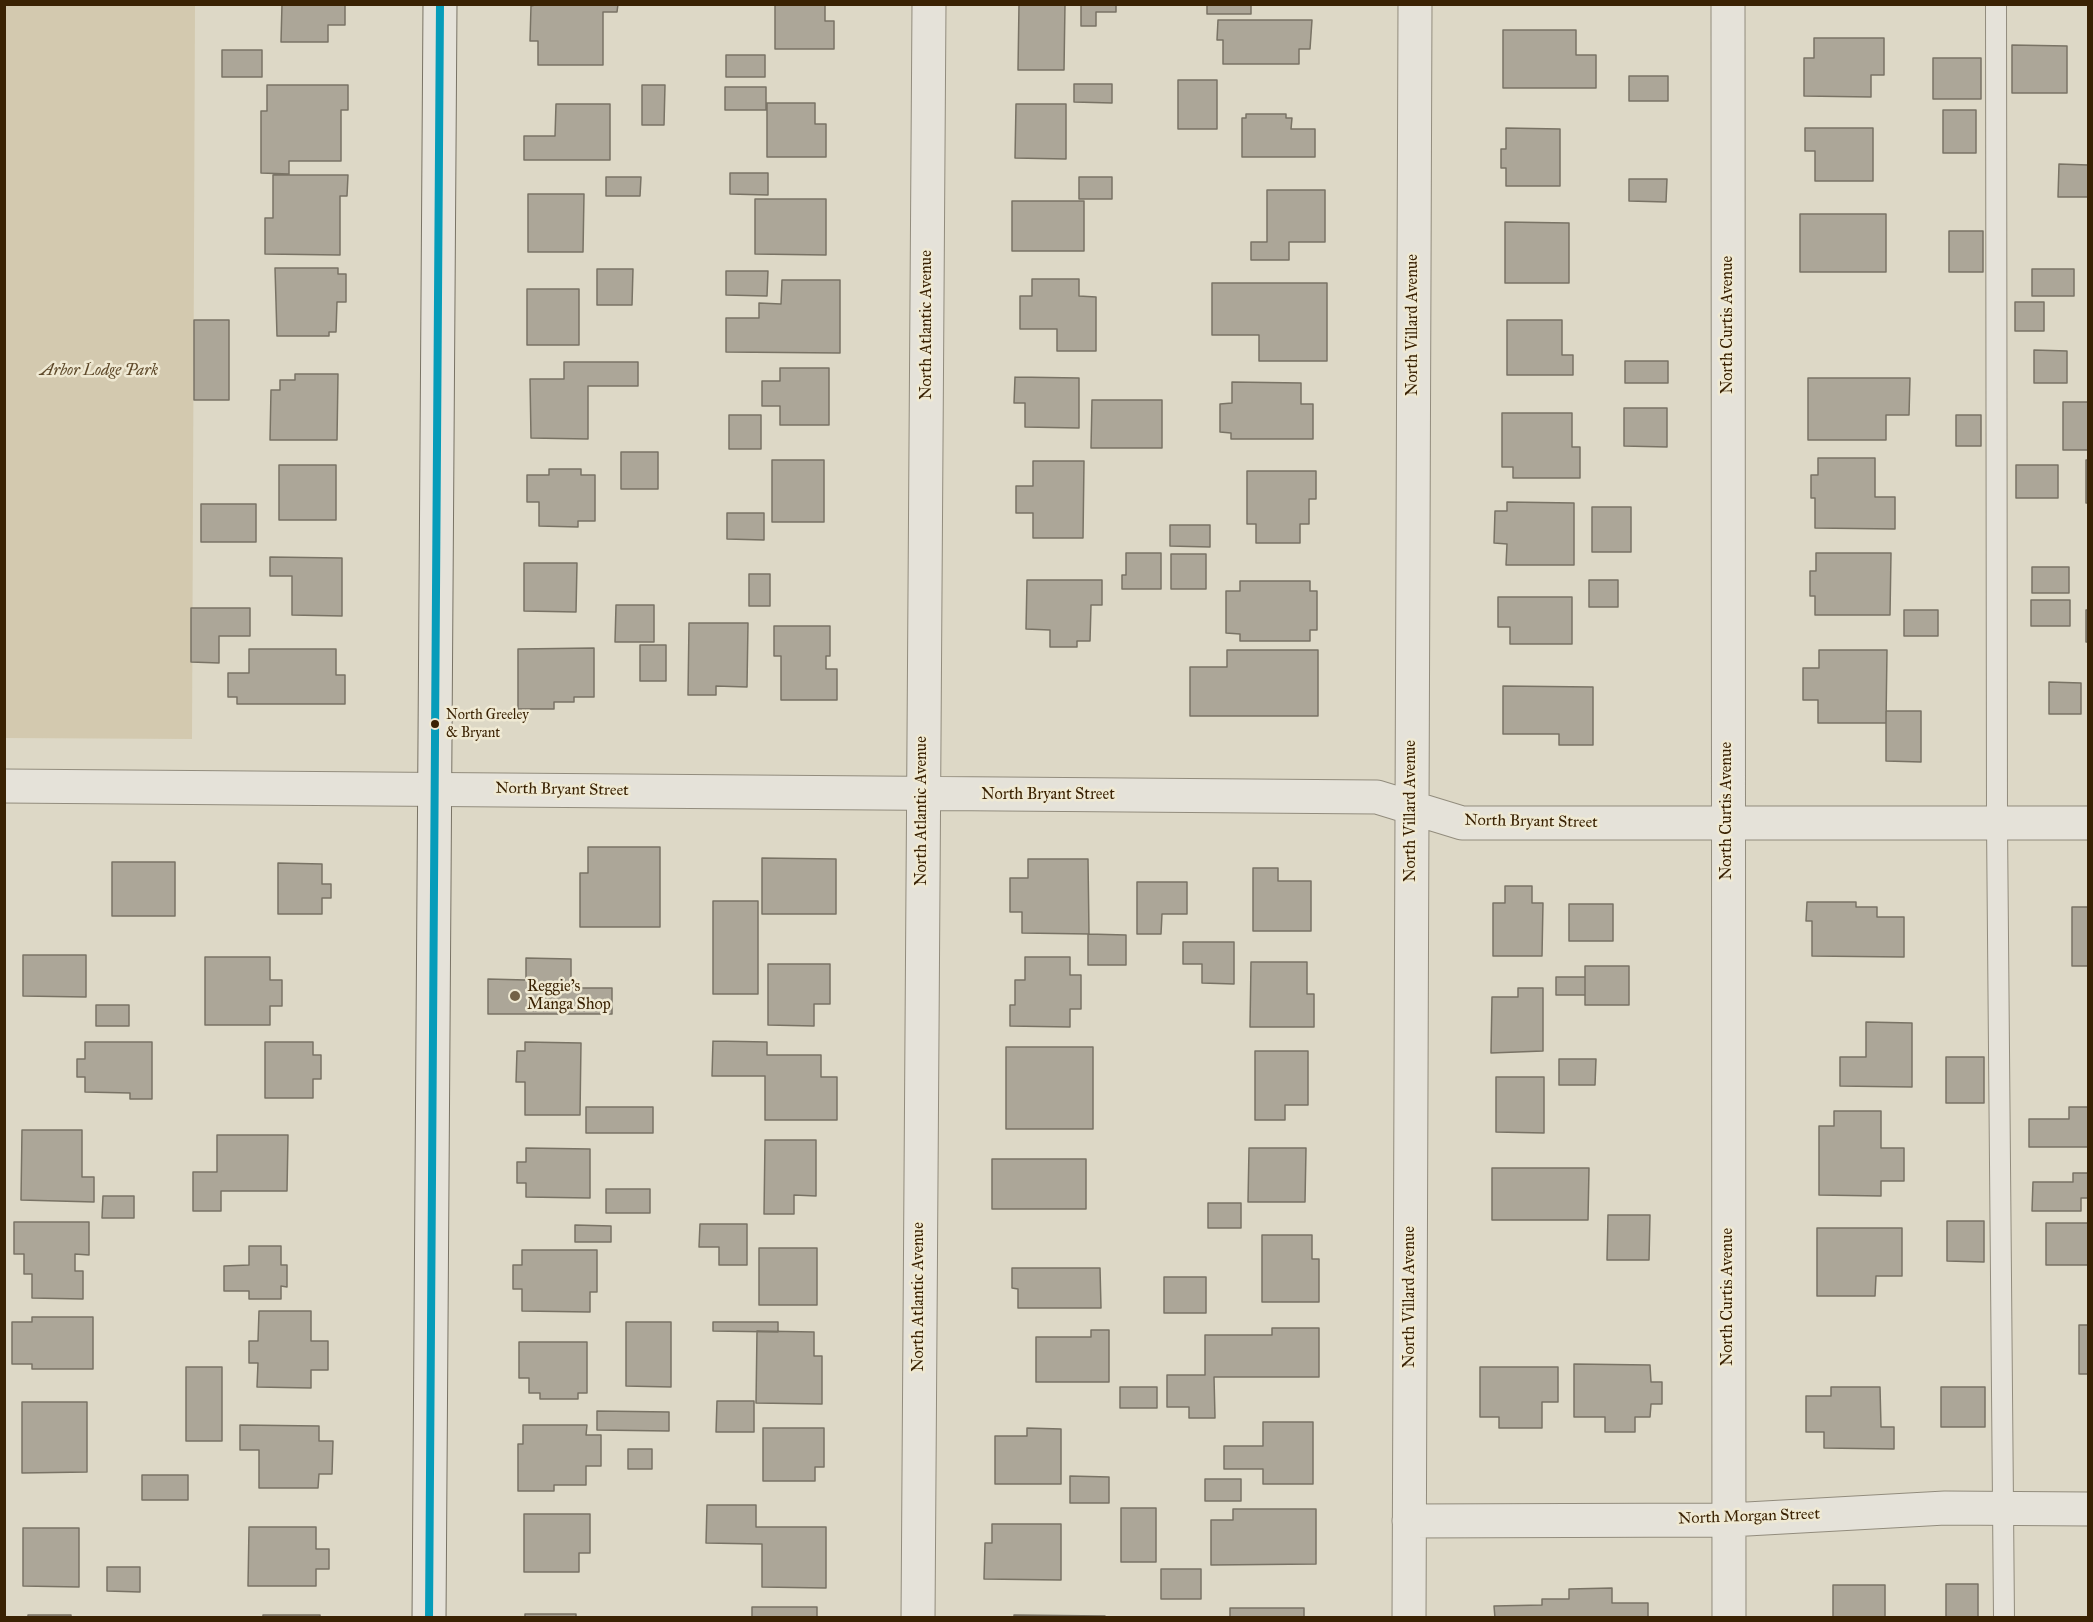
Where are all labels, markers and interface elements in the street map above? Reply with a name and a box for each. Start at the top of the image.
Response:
street label: North Atlantic Avenue [917,250,937,400]
street label: North Villard Avenue [1403,254,1423,396]
street label: North Curtis Avenue [1718,256,1738,394]
park label: Arbor Lodge Park [40,361,158,381]
place label: North Greeley & Bryant [446,708,529,740]
marker: North Greeley & Bryant [429,718,441,730]
street label: North Atlantic Avenue [912,736,932,886]
street label: North Villard Avenue [1401,740,1421,882]
street label: North Curtis Avenue [1717,742,1737,880]
street label: North Bryant Street [495,779,629,801]
street label: North Bryant Street [981,785,1115,805]
street label: North Bryant Street [1464,811,1598,833]
place label: Reggie's Manga Shop [527,977,611,1015]
marker: Reggie's Manga Shop [508,989,522,1003]
street label: North Atlantic Avenue [909,1222,929,1372]
street label: North Villard Avenue [1400,1226,1420,1368]
street label: North Curtis Avenue [1718,1228,1738,1366]
street label: North Morgan Street [1678,1505,1820,1529]

